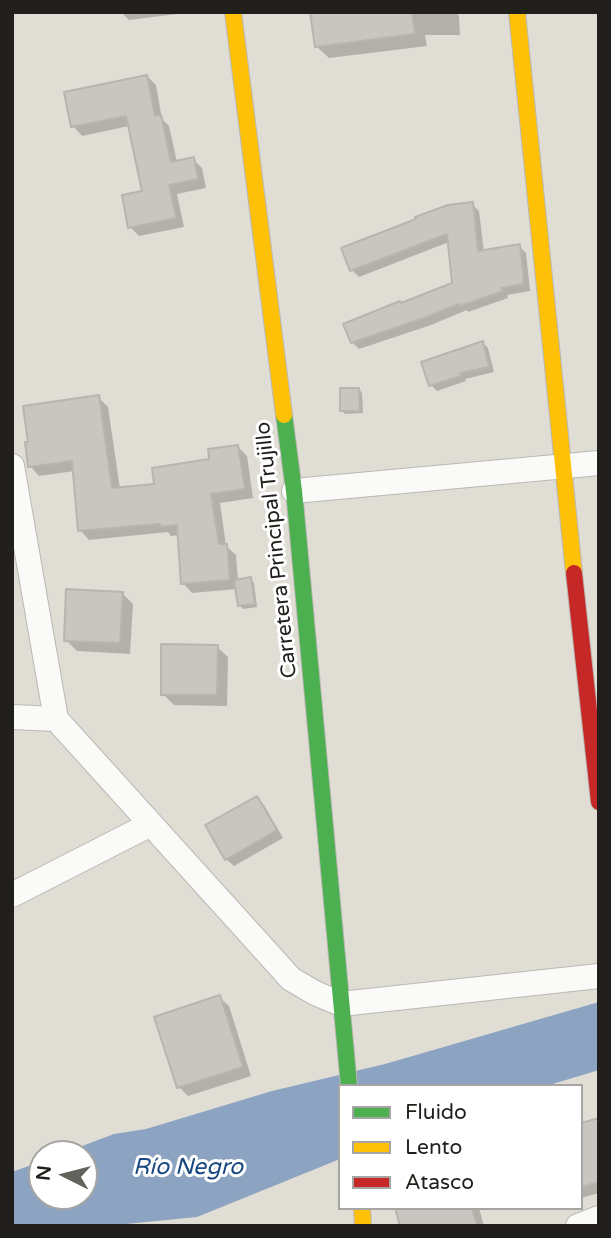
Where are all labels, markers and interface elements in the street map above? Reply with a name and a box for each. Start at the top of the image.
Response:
street label: Carretera Principal Trujillo [251,421,303,679]
legend [338,1084,583,1210]
text: Fluido [405,1100,467,1125]
text: Lento [405,1135,462,1160]
north arrow [28,1140,98,1210]
water label: Río Negro [133,1154,243,1182]
text: N [32,1164,56,1182]
text: Atasco [405,1170,474,1195]

